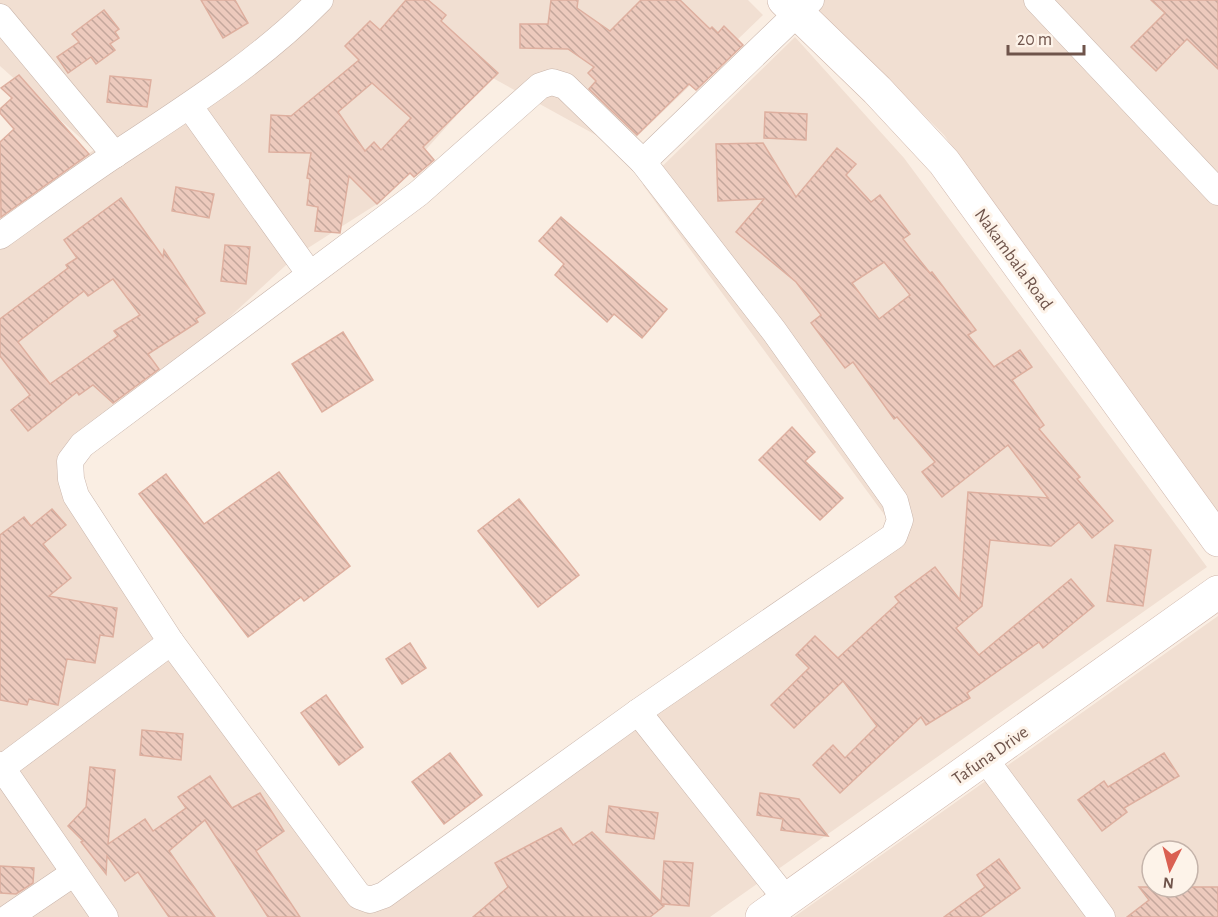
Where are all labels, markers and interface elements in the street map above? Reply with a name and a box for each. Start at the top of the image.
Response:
scale bar [1008,18,1084,56]
text: 20 m [1017,31,1052,49]
street label: Nakambala Road [971,206,1056,313]
street label: Tafuna Drive [949,723,1032,789]
north arrow [1140,839,1200,899]
text: N [1162,874,1175,891]

